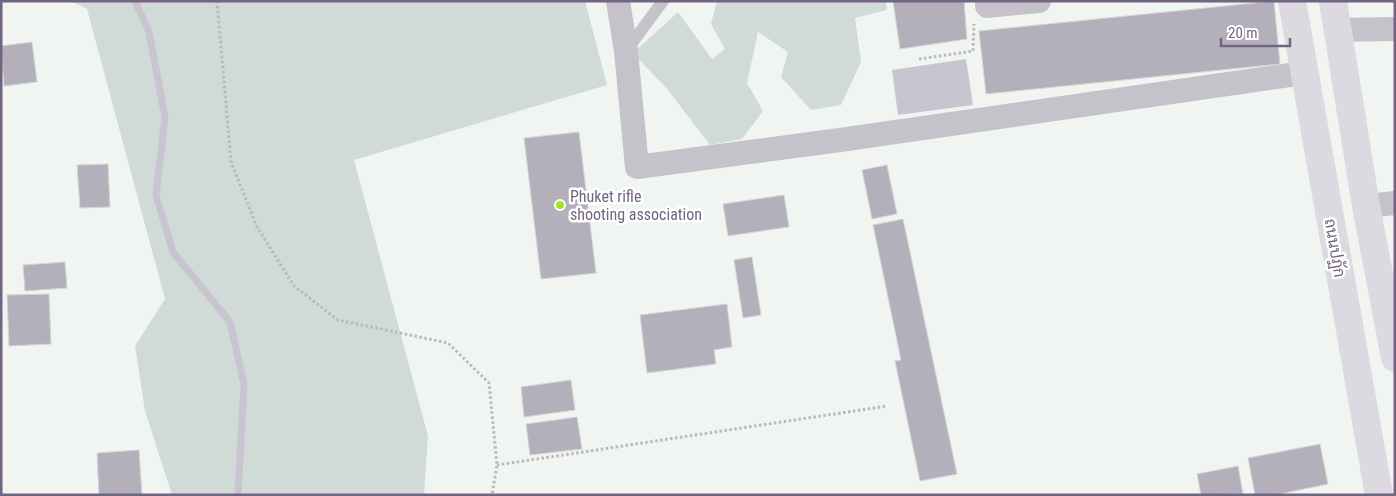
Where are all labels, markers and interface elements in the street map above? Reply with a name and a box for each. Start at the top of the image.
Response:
scale bar [1221,15,1290,47]
text: 20 m [1228,24,1258,42]
place label: Phuket rifle shooting association [570,187,702,224]
marker: Phuket rifle shooting association [554,199,566,211]
street label: ถนนปฏัก [1320,217,1350,279]

